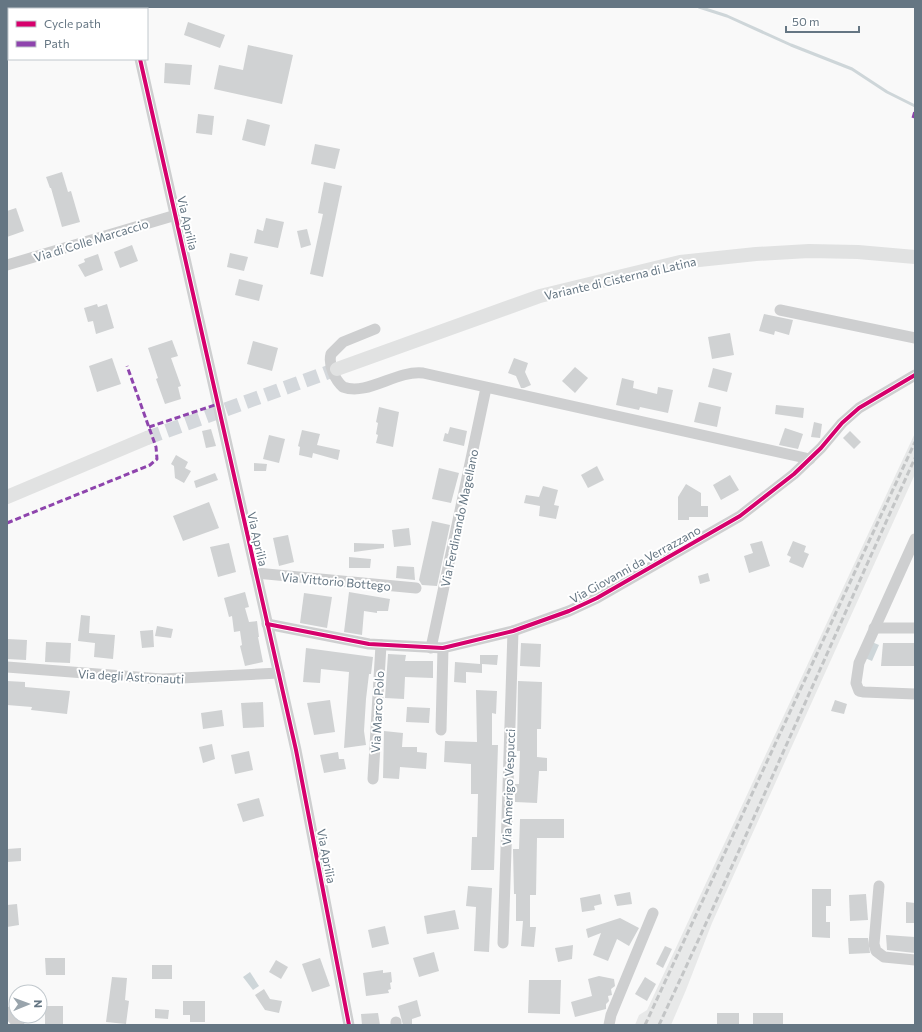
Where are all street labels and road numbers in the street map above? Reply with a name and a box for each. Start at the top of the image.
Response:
street label: Via Aprilia [175,194,201,252]
street label: Via di Colle Marcaccio [32,216,150,264]
street label: Variante di Cisterna di Latina [543,254,697,302]
street label: Via Ferdinando Magellano [438,448,480,588]
street label: Via Aprilia [245,510,271,568]
street label: Via Giovanni da Verrazzano [567,522,703,606]
street label: Via Vittorio Bottego [281,569,391,593]
street label: Via degli Astronauti [78,666,184,686]
street label: Via Marco Polo [368,671,386,753]
street label: Via Amerigo Vespucci [499,728,517,846]
street label: Via Aprilia [315,827,339,885]

